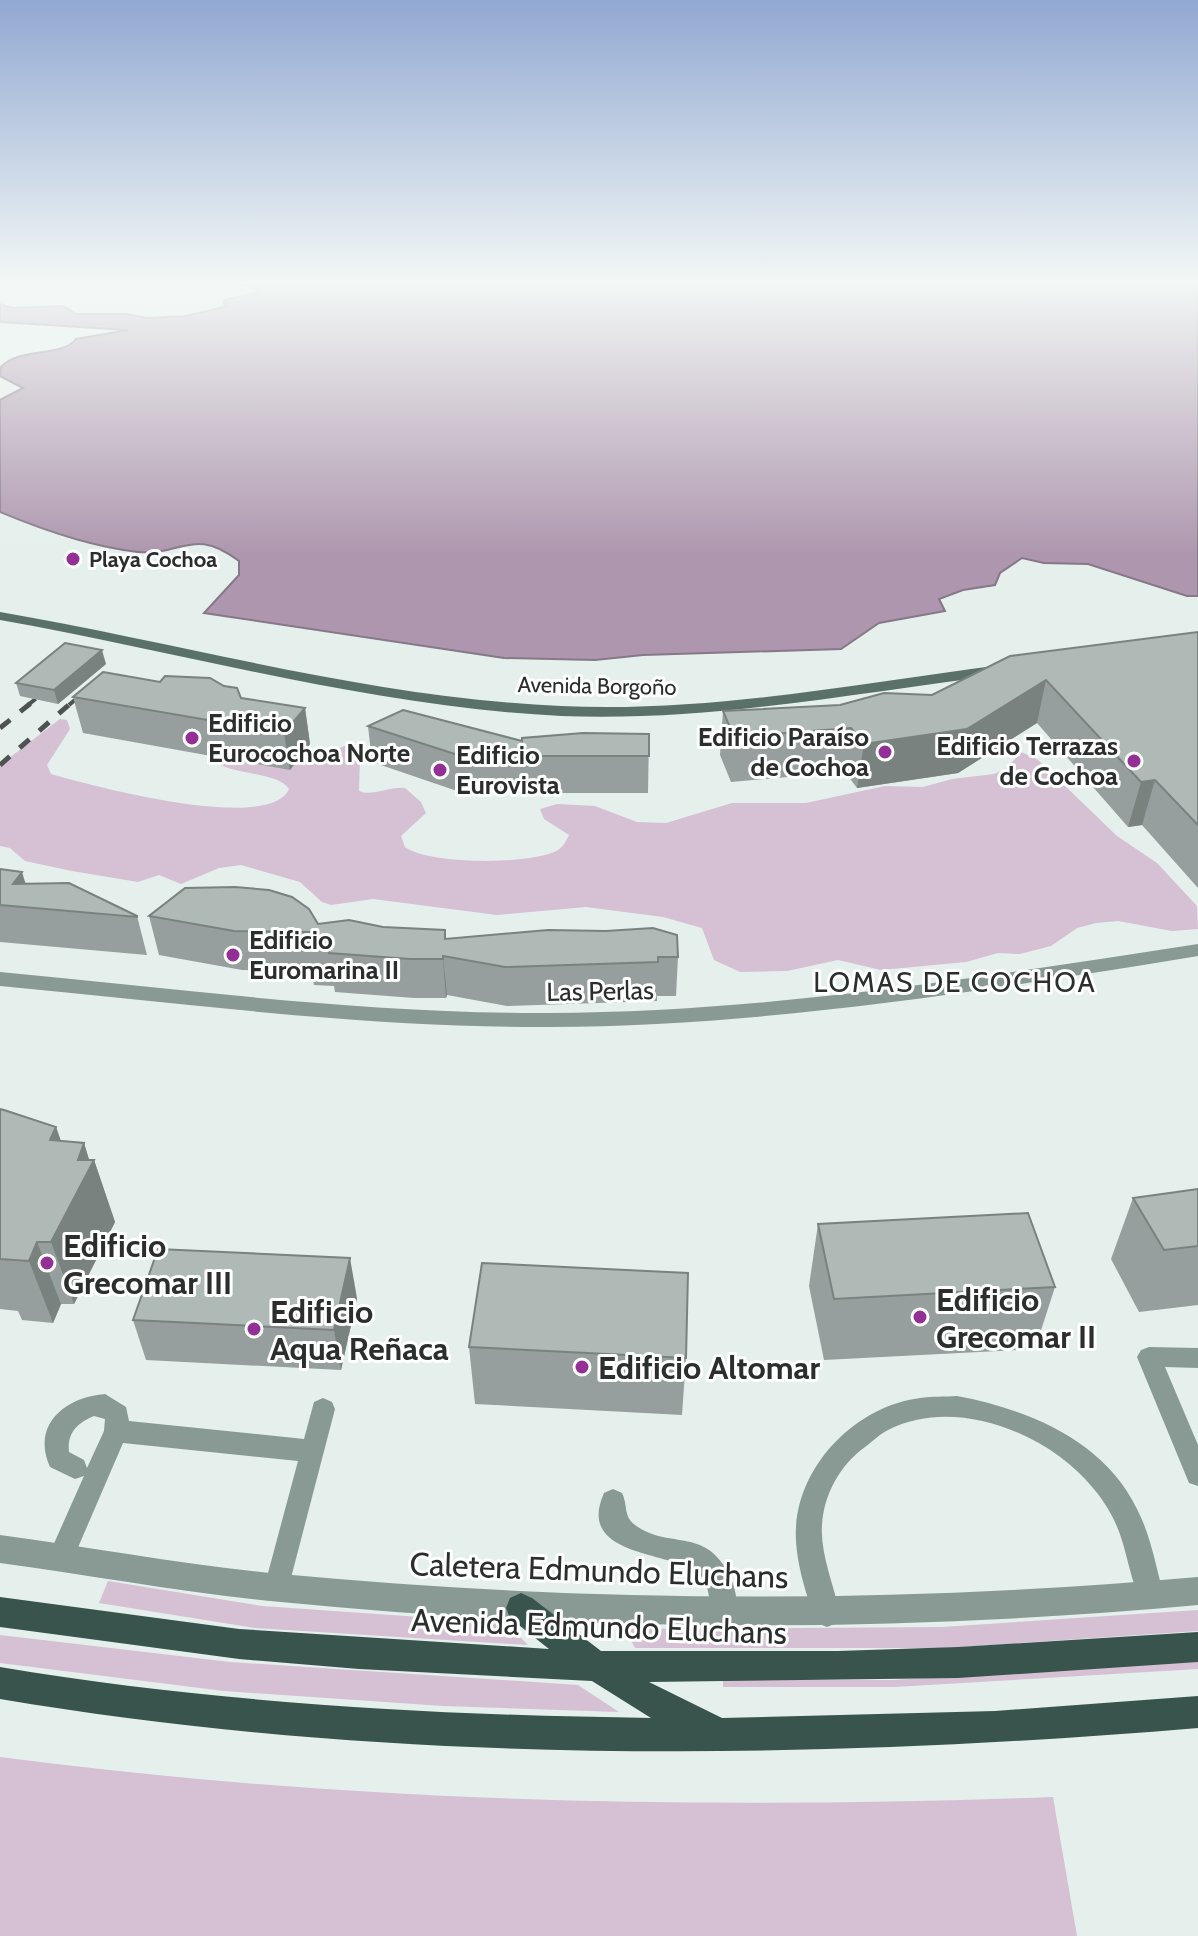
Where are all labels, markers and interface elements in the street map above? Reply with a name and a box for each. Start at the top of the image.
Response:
place label: Playa Cochoa [89,546,217,573]
marker: Playa Cochoa [64,550,82,568]
street label: Avenida Borgoño [517,671,677,701]
place label: Edificio Eurocochoa Norte [208,707,410,769]
place label: Edificio Paraíso de Cochoa [698,721,869,783]
marker: Edificio Eurocochoa Norte [183,729,201,747]
place label: Edificio Terrazas de Cochoa [936,730,1118,792]
place label: Edificio Eurovista [456,739,560,801]
marker: Edificio Paraíso de Cochoa [876,743,894,761]
marker: Edificio Terrazas de Cochoa [1125,752,1143,770]
marker: Edificio Eurovista [431,761,449,779]
place label: Edificio Euromarina II [249,924,399,986]
marker: Edificio Euromarina II [224,946,242,964]
district label: LOMAS DE COCHOA [813,965,1097,999]
street label: Las Perlas [546,974,654,1008]
place label: Edificio Grecomar III [63,1226,232,1302]
marker: Edificio Grecomar III [38,1254,56,1272]
place label: Edificio Grecomar II [936,1280,1096,1356]
place label: Edificio Aqua Reñaca [270,1292,449,1368]
marker: Edificio Grecomar II [911,1308,929,1326]
marker: Edificio Aqua Reñaca [245,1320,263,1338]
place label: Edificio Altomar [598,1348,820,1387]
marker: Edificio Altomar [573,1358,591,1376]
street label: Caletera Edmundo Eluchans [409,1544,789,1596]
street label: Avenida Edmundo Eluchans [410,1600,788,1652]

